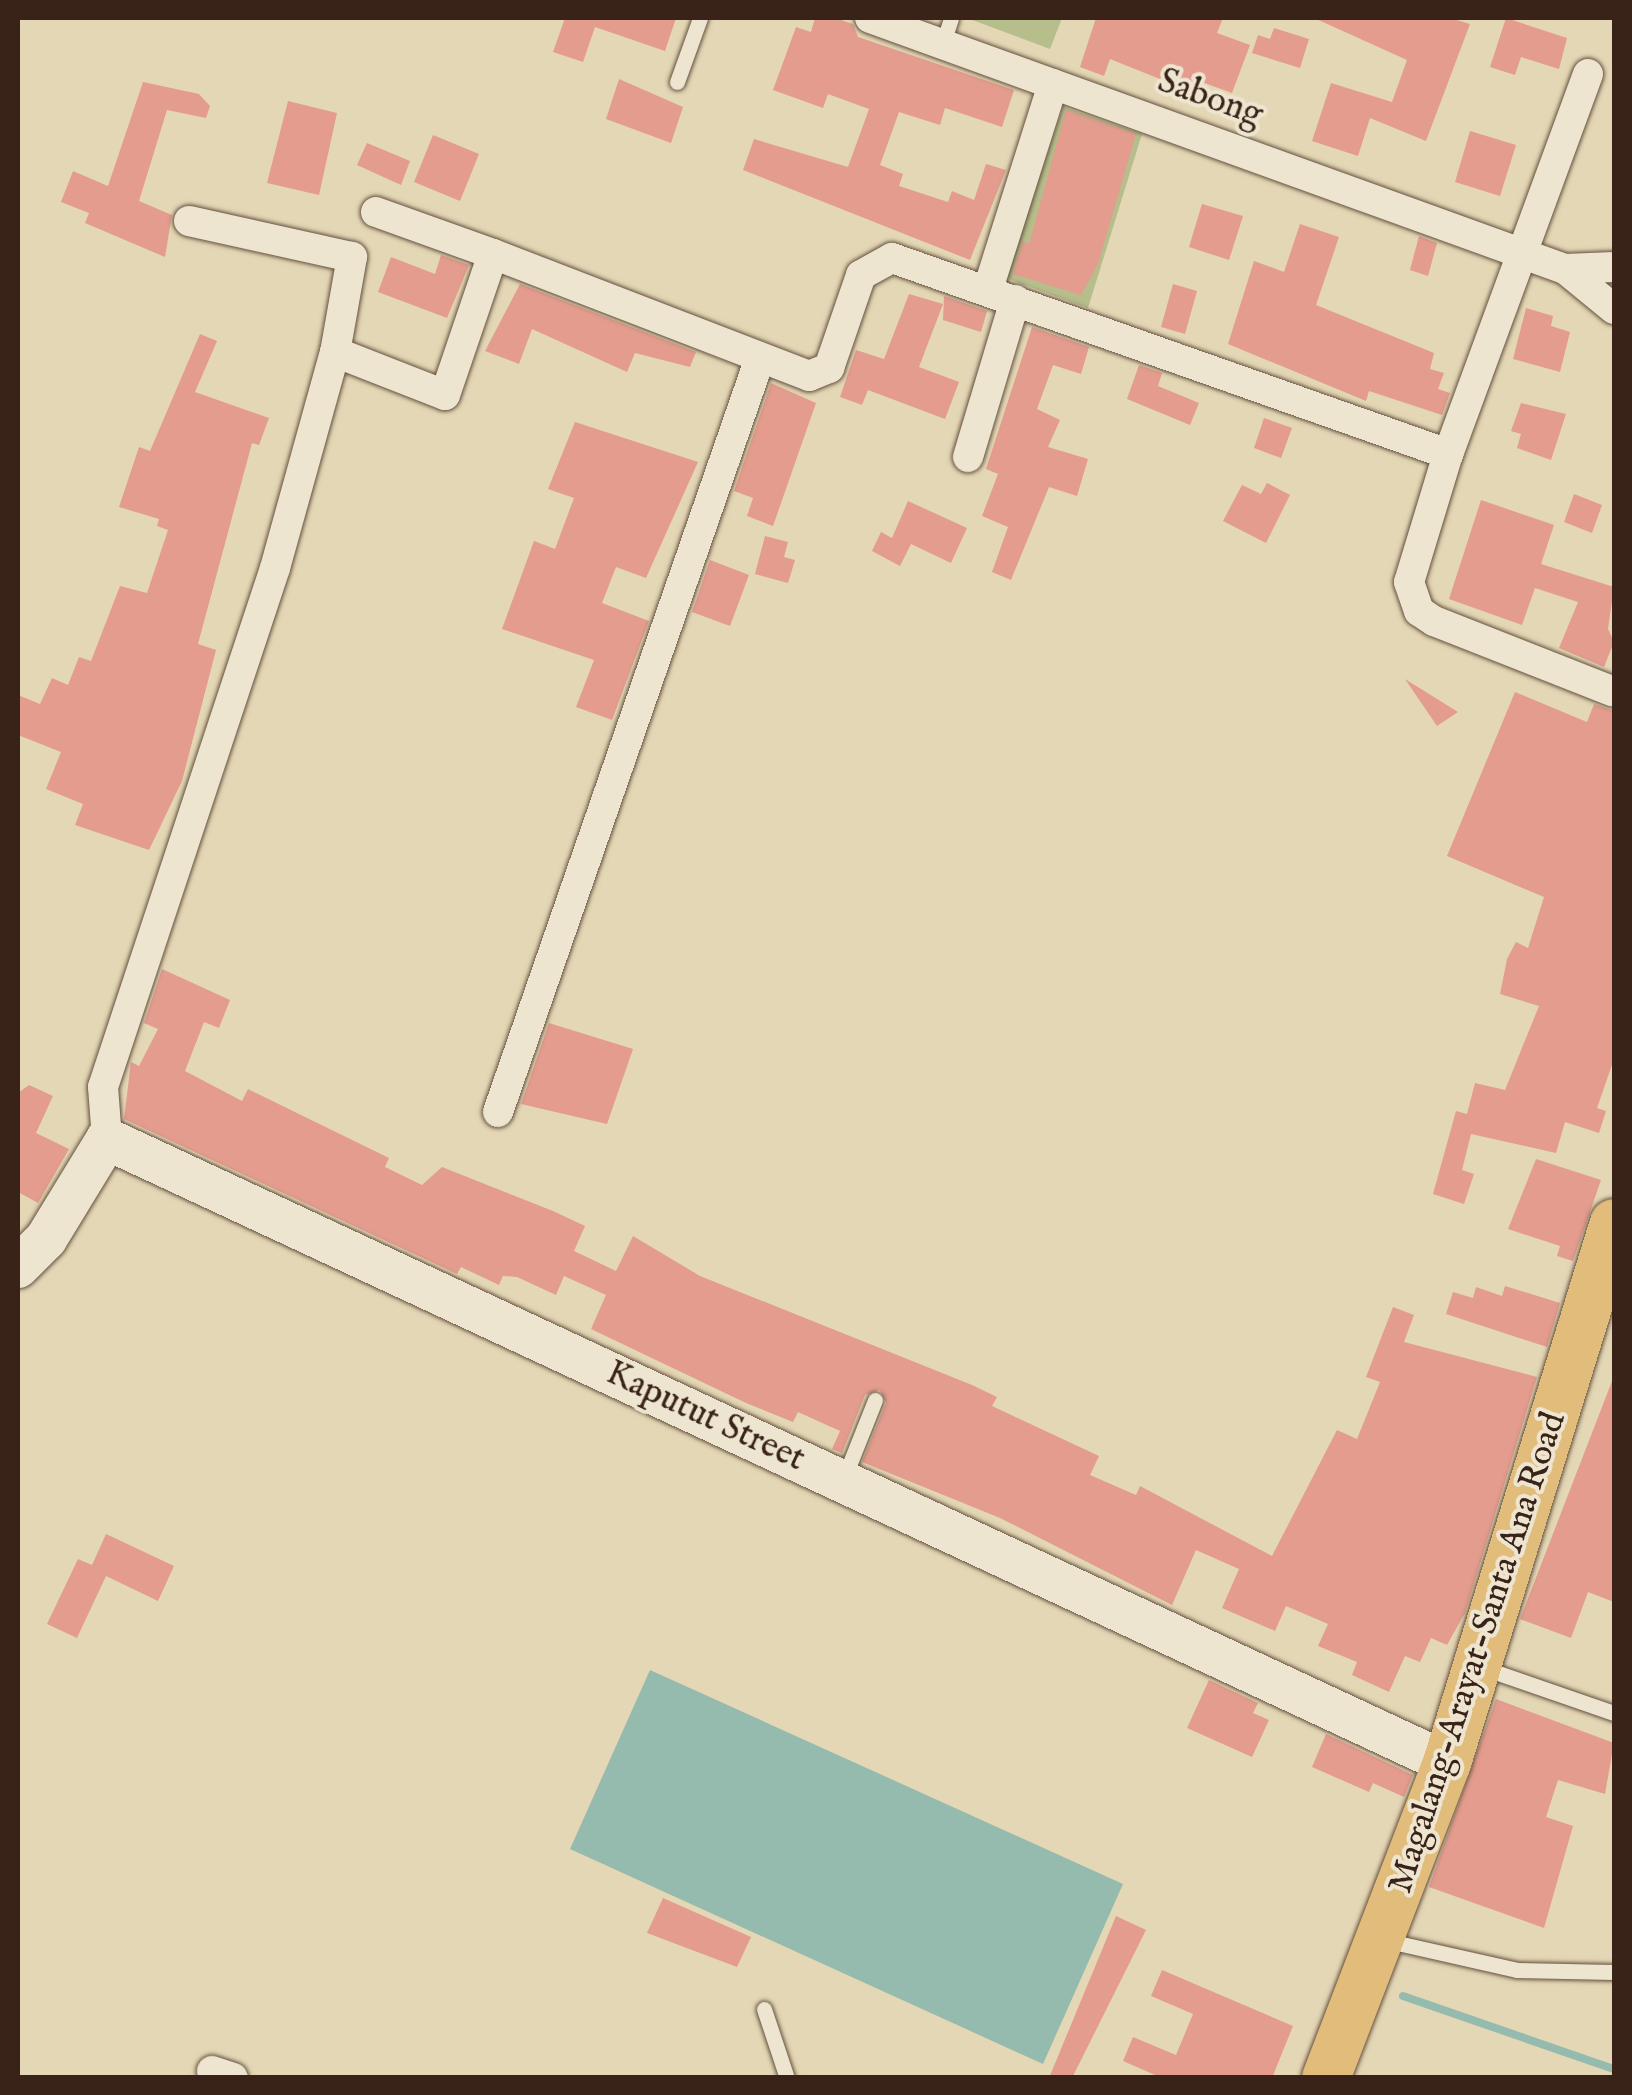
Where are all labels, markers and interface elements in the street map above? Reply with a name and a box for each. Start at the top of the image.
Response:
street label: Sabong [1152,61,1268,137]
street label: Kaputut Street [599,1353,811,1481]
street label: Magalang-Arayat-Santa Ana Road [1380,1407,1576,1899]

